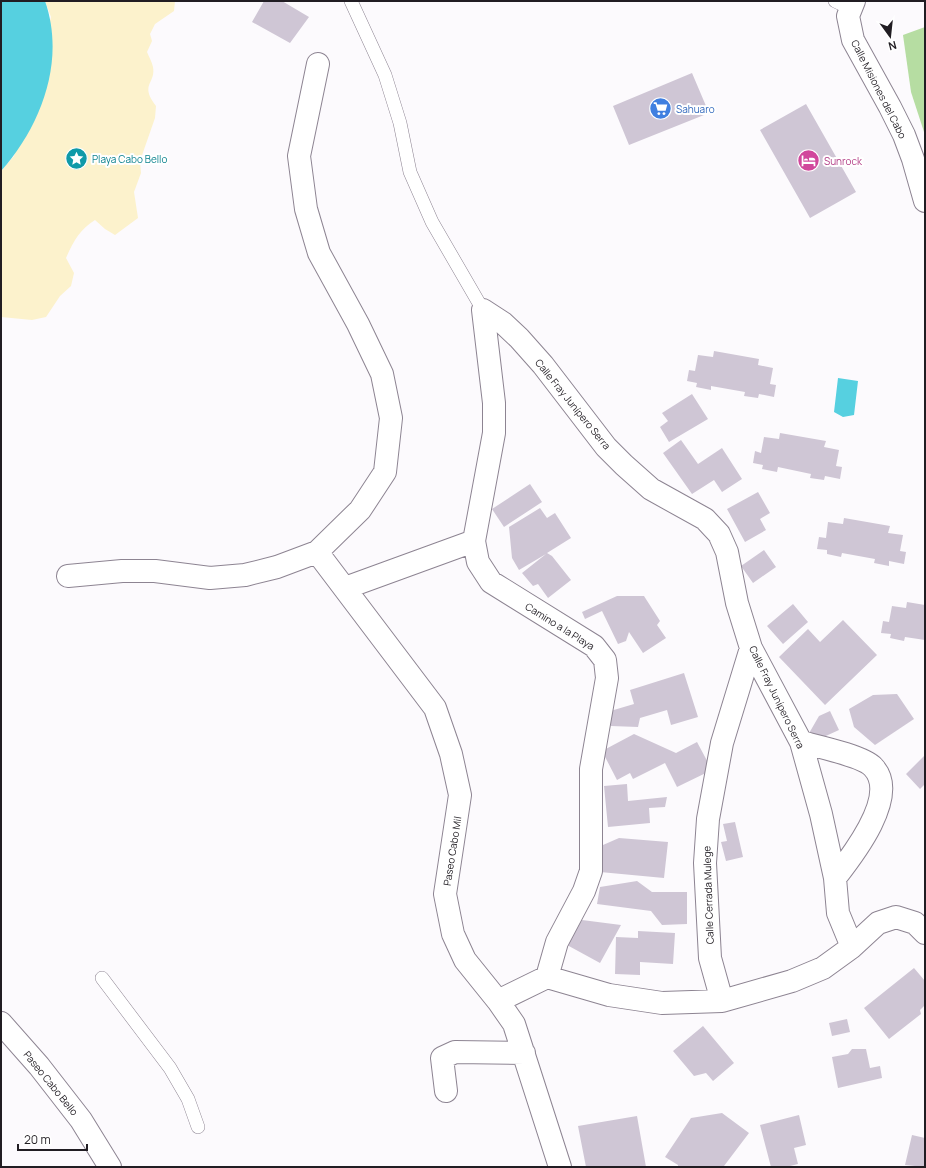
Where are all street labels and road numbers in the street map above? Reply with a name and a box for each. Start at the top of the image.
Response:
street label: Calle Misiones del Cabo [848,37,910,141]
street label: Calle Fray Junípero Serra [532,356,614,452]
street label: Camino a la Playa [523,599,597,653]
street label: Calle Fray Junípero Serra [746,643,808,751]
street label: Paseo Cabo Mil [440,815,464,887]
street label: Calle Cerrada Mulege [699,845,717,944]
street label: Paseo Cabo Bello [21,1048,82,1118]

